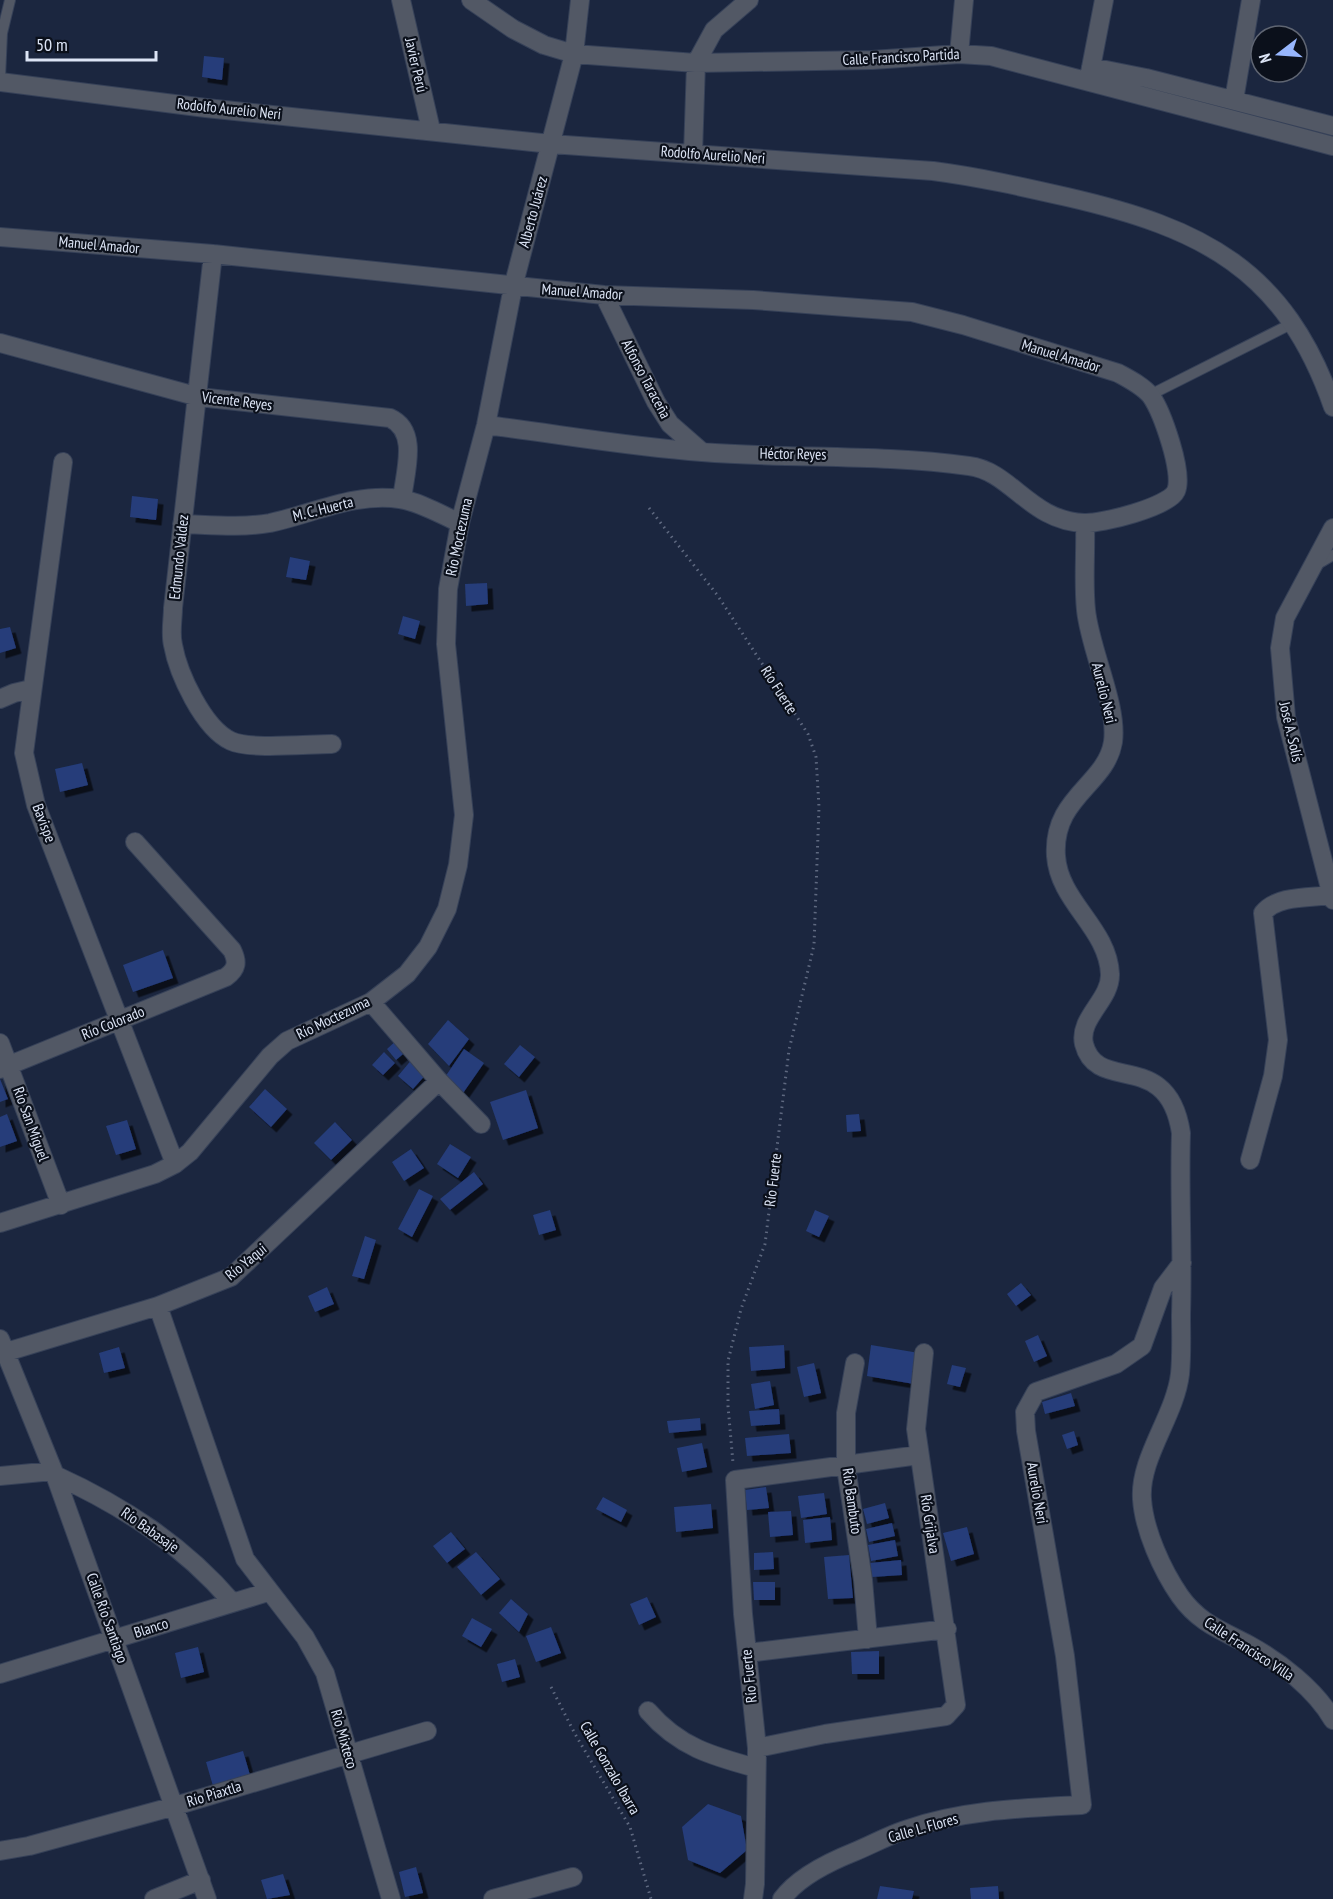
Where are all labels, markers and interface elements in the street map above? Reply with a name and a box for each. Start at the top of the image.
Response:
scale bar [27,24,156,62]
north arrow [1249,24,1309,84]
text: 50 m [36,33,68,56]
street label: Javier Perú [401,35,432,94]
street label: Calle Francisco Partida [842,44,960,69]
text: N [1254,51,1275,65]
street label: Rodolfo Aurelio Neri [176,94,282,123]
street label: Rodolfo Aurelio Neri [660,141,766,168]
street label: Alberto Juárez [514,174,551,250]
street label: Manuel Amador [58,232,141,258]
street label: Manuel Amador [541,279,624,304]
street label: Manuel Amador [1020,335,1104,377]
street label: Alfonso Taraceña [618,336,675,422]
street label: Vicente Reyes [200,387,273,414]
street label: Héctor Reyes [759,443,827,464]
street label: M. C. Huerta [291,492,355,525]
street label: Río Moctezuma [441,496,476,578]
street label: Edmundo Valdez [165,513,192,600]
street label: Aurelio Neri [1088,661,1121,725]
street label: Río Fuerte [757,662,802,717]
street label: José A. Solís [1275,699,1308,764]
street label: Bavispe [28,801,60,845]
street label: Río Moctezuma [293,992,373,1043]
street label: Río Colorado [79,1001,147,1044]
street label: Río San Miguel [9,1084,54,1164]
street label: Río Fuerte [760,1152,785,1208]
street label: Río Yaqui [221,1239,270,1284]
street label: Aurelio Neri [1023,1461,1052,1525]
street label: Río Bambuto [838,1467,867,1535]
street label: Río Grijalva [916,1493,945,1555]
street label: Río Babasaje [118,1503,183,1556]
street label: Calle Río Santiago [82,1570,133,1665]
street label: Blanco [131,1613,170,1642]
street label: Calle Francisco Villa [1201,1613,1298,1685]
street label: Río Fuerte [736,1648,761,1704]
street label: Río Mixteco [327,1707,362,1771]
street label: Calle Gonzalo Ibarra [576,1718,645,1818]
street label: Río Piaxtla [184,1776,243,1811]
street label: Calle L. Flores [886,1809,960,1847]

